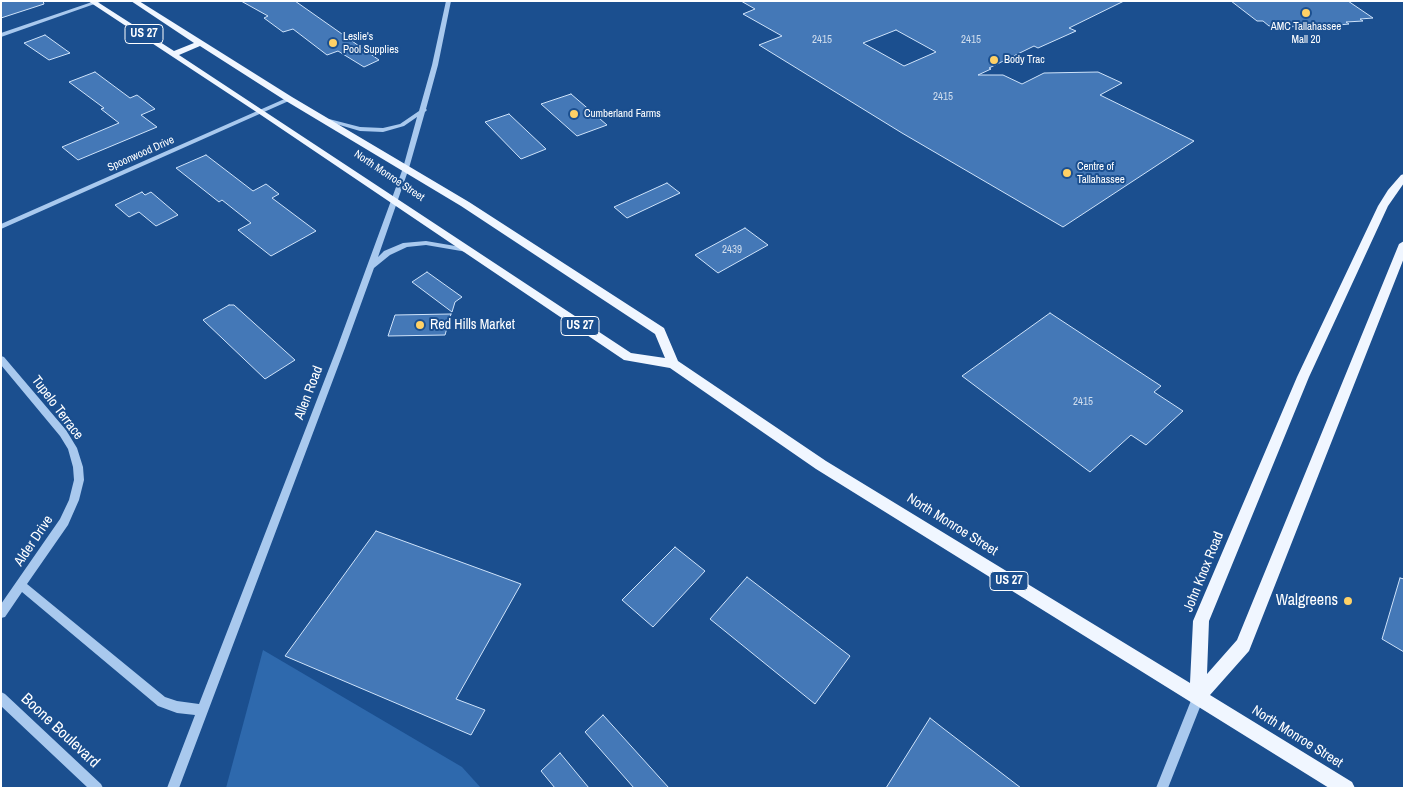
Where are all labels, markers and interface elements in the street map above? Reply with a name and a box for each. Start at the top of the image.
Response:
marker: AMC Tallahassee Mall 20 [1300,7,1312,19]
place label: AMC Tallahassee Mall 20 [1271,20,1341,46]
road number: US 27 [125,24,163,44]
place label: Leslie's Pool Supplies [343,30,399,56]
house number: 2415 [812,33,832,47]
house number: 2415 [961,33,981,47]
marker: Leslie's Pool Supplies [327,37,339,49]
place label: Body Trac [1004,53,1045,67]
marker: Body Trac [988,54,1000,66]
house number: 2415 [933,90,953,104]
place label: Cumberland Farms [584,107,661,121]
marker: Cumberland Farms [568,108,580,120]
street label: Spoonwood Drive [106,133,176,175]
street label: North Monroe Street [351,148,427,204]
place label: Centre of Tallahassee [1077,160,1125,186]
marker: Centre of Tallahassee [1061,167,1073,179]
house number: 2439 [722,243,742,257]
road number: US 27 [561,316,599,336]
place label: Red Hills Market [430,317,515,333]
marker: Red Hills Market [414,319,426,331]
street label: Allen Road [291,364,327,422]
street label: Tupelo Terrace [28,373,86,443]
house number: 2415 [1073,395,1093,409]
street label: North Monroe Street [903,490,1001,560]
street label: Alder Drive [11,513,57,569]
street label: John Knox Road [1180,530,1228,614]
road number: US 27 [990,572,1028,590]
place label: Walgreens [1276,591,1338,611]
marker: Walgreens [1342,595,1354,607]
street label: Boone Boulevard [17,690,103,772]
street label: North Monroe Street [1248,702,1346,772]

